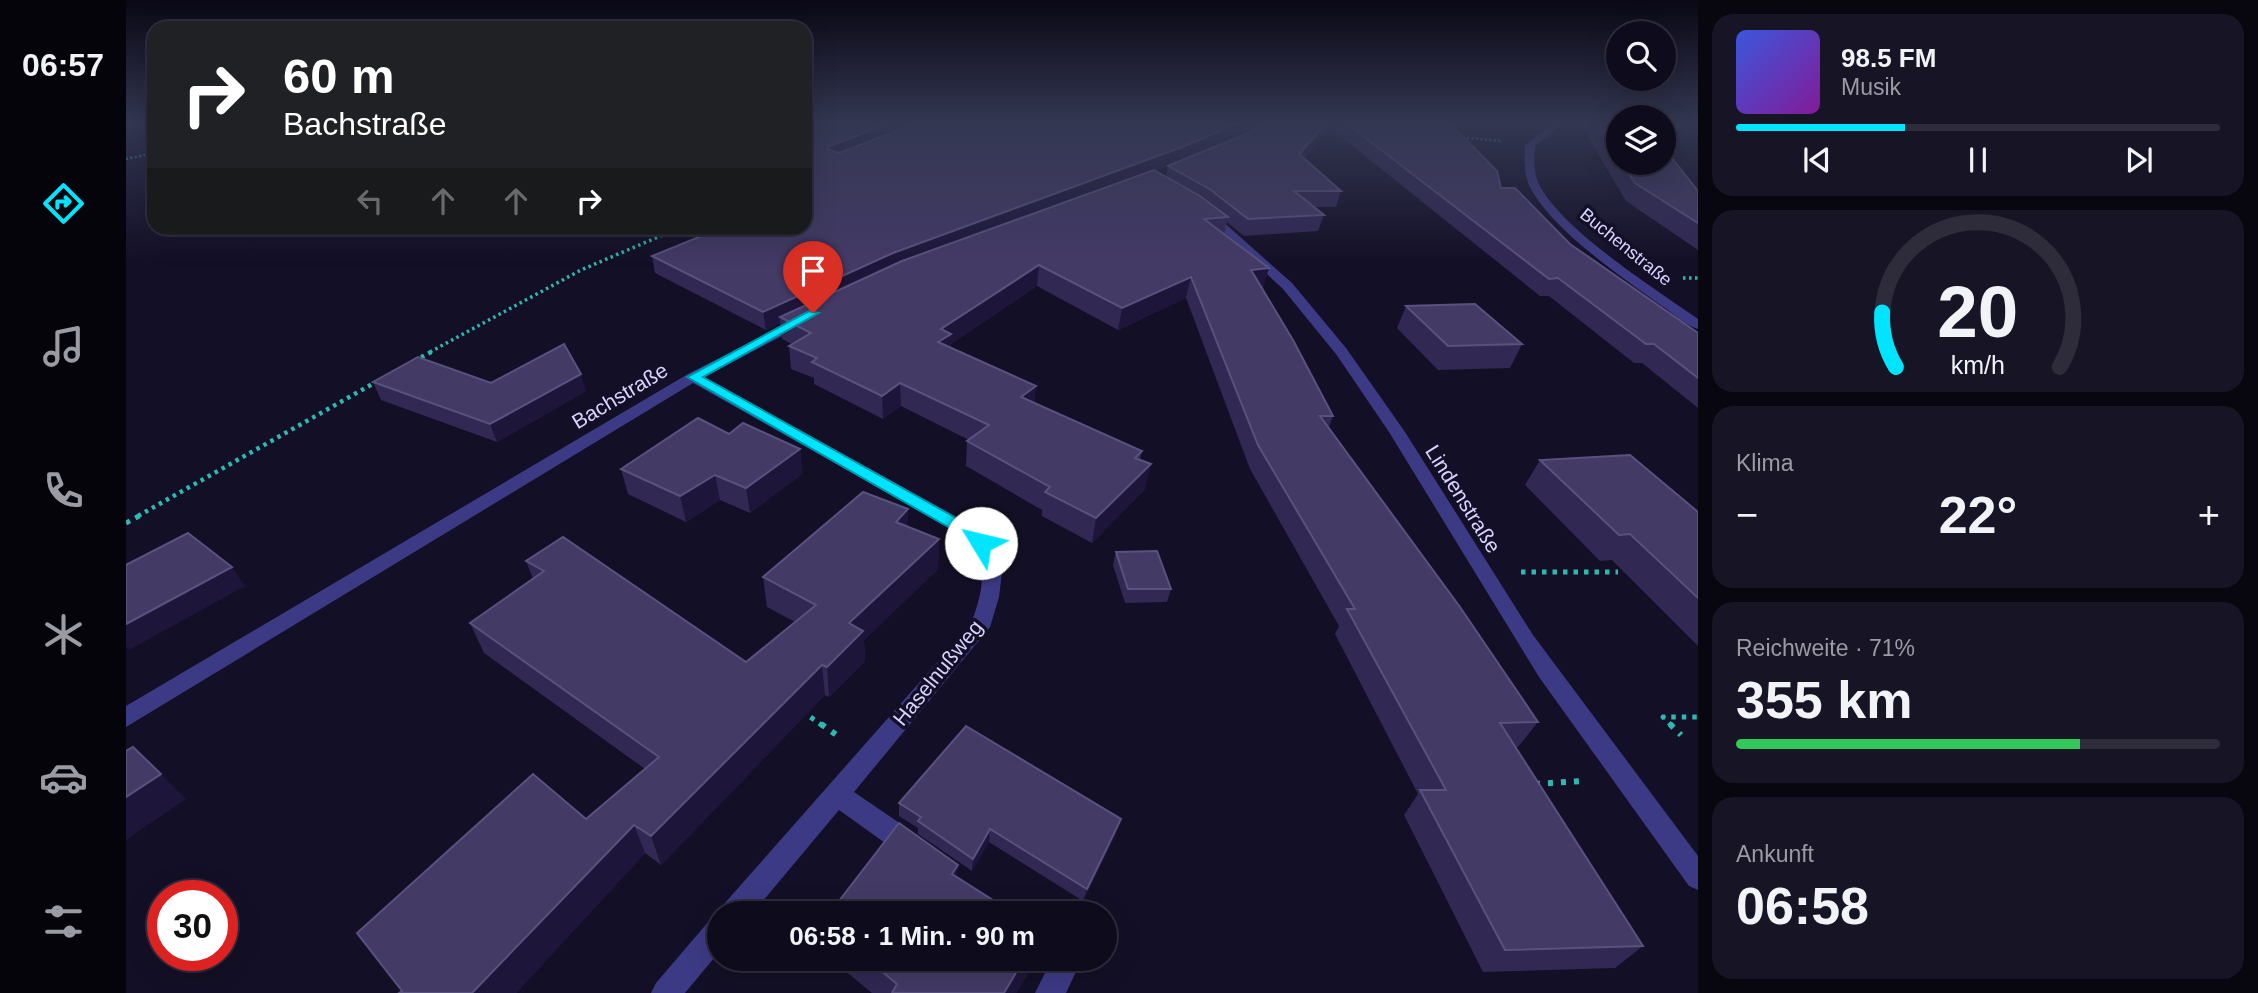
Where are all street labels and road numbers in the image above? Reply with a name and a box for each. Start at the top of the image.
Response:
street label: Buchenstraße [1576,204,1676,290]
street label: Bachstraße [568,358,672,433]
street label: Lindenstraße [1421,441,1506,557]
street label: Haselnußweg [888,616,987,730]

